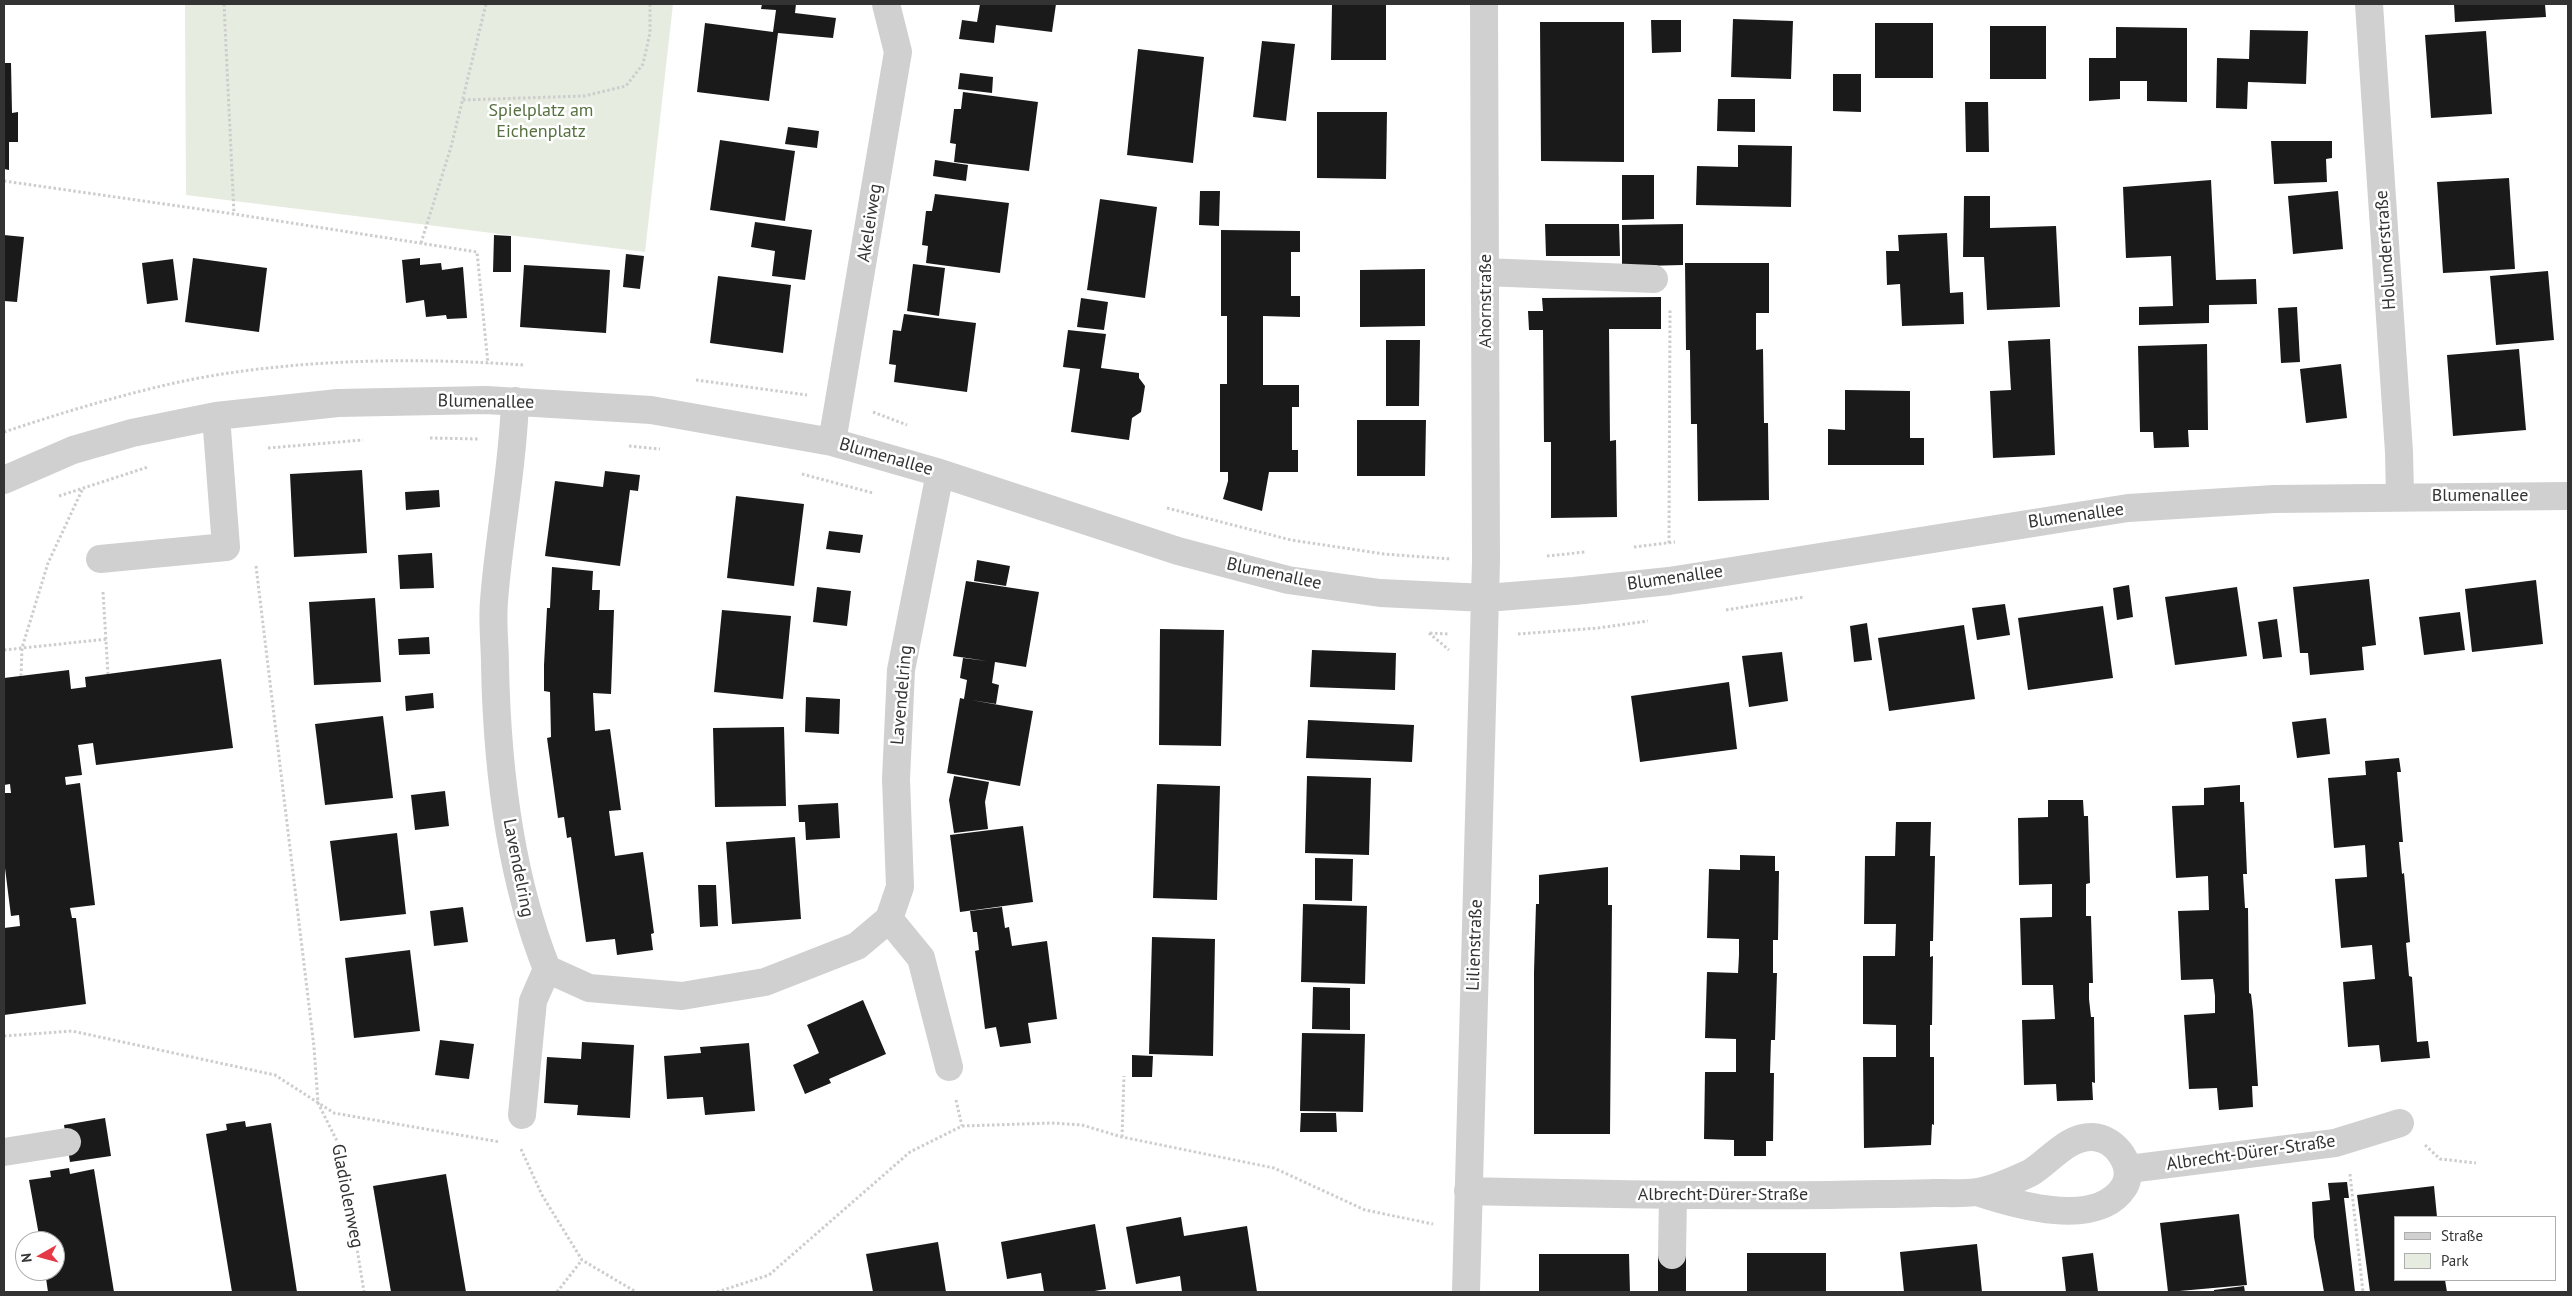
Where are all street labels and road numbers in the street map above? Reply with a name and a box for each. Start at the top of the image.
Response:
street label: Akeleiweg [853,182,887,264]
street label: Holunderstraße [2371,189,2401,311]
street label: Ahornstraße [1475,254,1497,348]
street label: Blumenallee [438,390,534,414]
street label: Blumenallee [837,433,935,481]
street label: Blumenallee [2432,485,2528,507]
street label: Blumenallee [2027,499,2125,533]
street label: Blumenallee [1225,553,1323,595]
street label: Blumenallee [1626,561,1724,595]
street label: Lavendelring [887,644,917,746]
street label: Lavendelring [498,817,538,919]
street label: Lilienstraße [1463,899,1487,991]
street label: Albrecht-Dürer-Straße [2165,1130,2337,1176]
street label: Gladiolenweg [326,1142,368,1250]
street label: Albrecht-Dürer-Straße [1638,1184,1808,1206]

